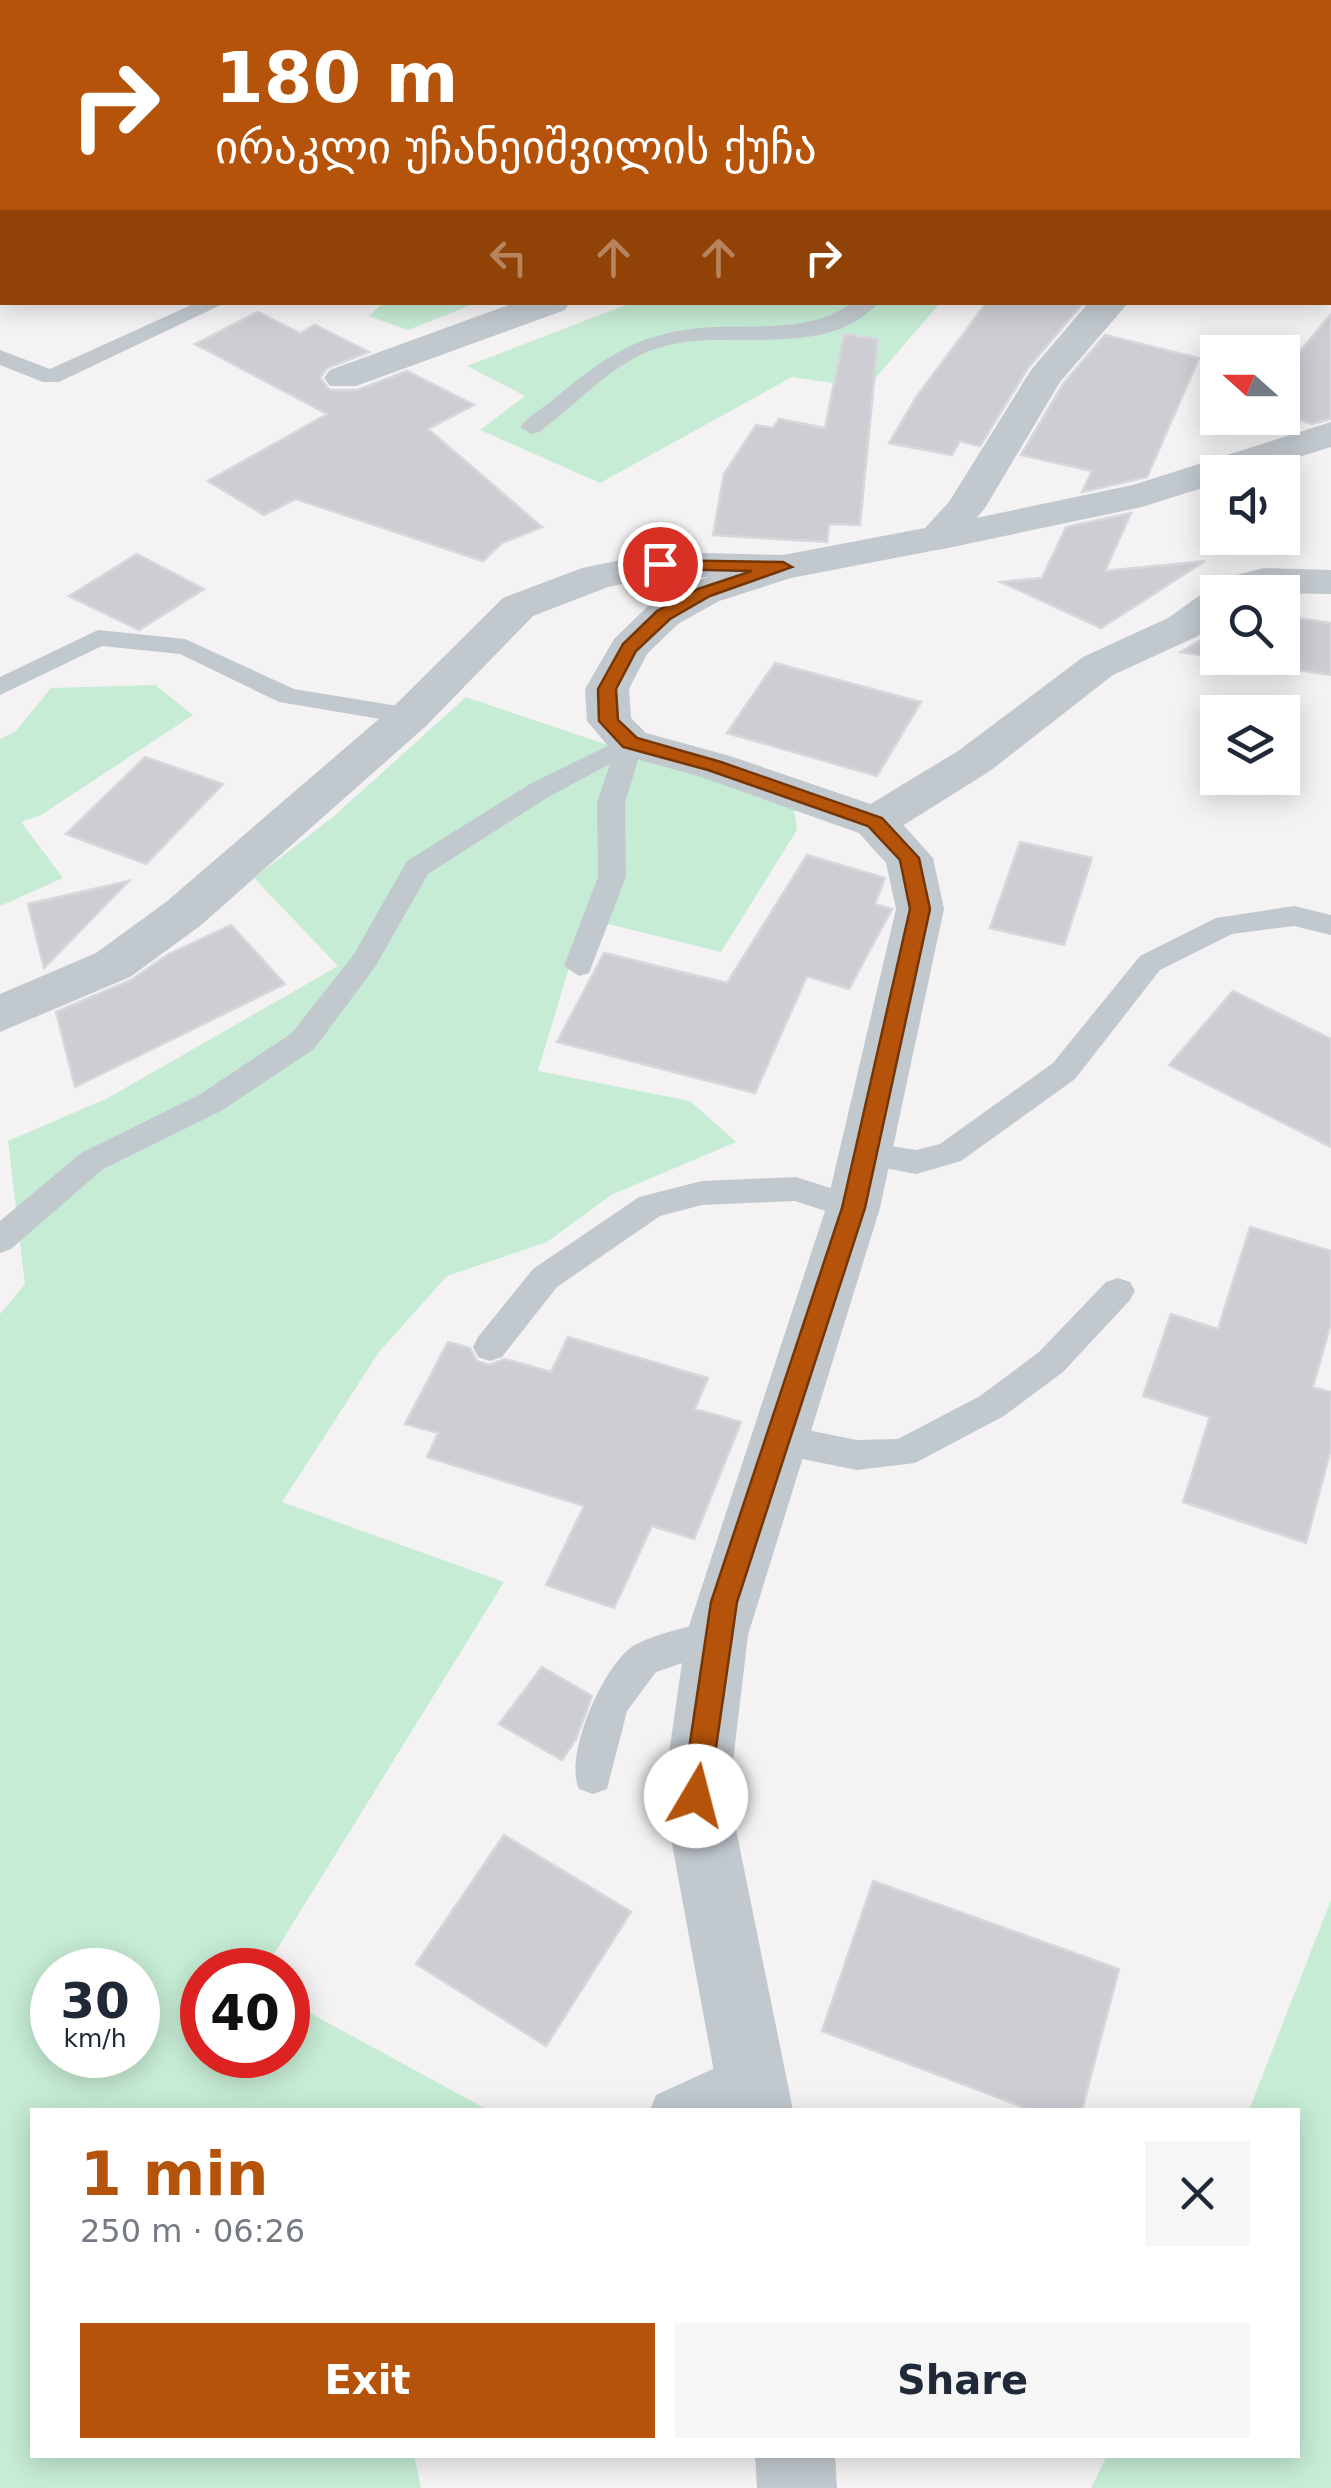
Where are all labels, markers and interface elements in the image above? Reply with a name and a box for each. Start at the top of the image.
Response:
text: 180 m [215,37,458,119]
icon: right [50,40,180,170]
text: ირაკლი უჩანეიშვილის ქუჩა [215,121,817,174]
icon: left [481,230,536,285]
icon: ahead [586,230,641,285]
icon: ahead [691,230,746,285]
icon: right [796,230,851,285]
north arrow [1200,335,1300,435]
map controls [1200,335,1300,795]
button: sound [1200,455,1300,555]
pin [618,522,703,607]
icon: arrive [633,537,688,592]
button: search [1200,575,1300,675]
button: layers [1200,695,1300,795]
position arrow [644,1744,748,1848]
speed limit sign: 40 [180,1948,310,2078]
text: 30 [60,1972,130,2030]
text: km/h [63,2024,127,2053]
text: 1 min [80,2139,268,2209]
button: close [1145,2141,1250,2246]
text: 250 m · 06:26 [80,2212,305,2250]
button: Exit [80,2323,655,2438]
button: Share [675,2323,1250,2438]

